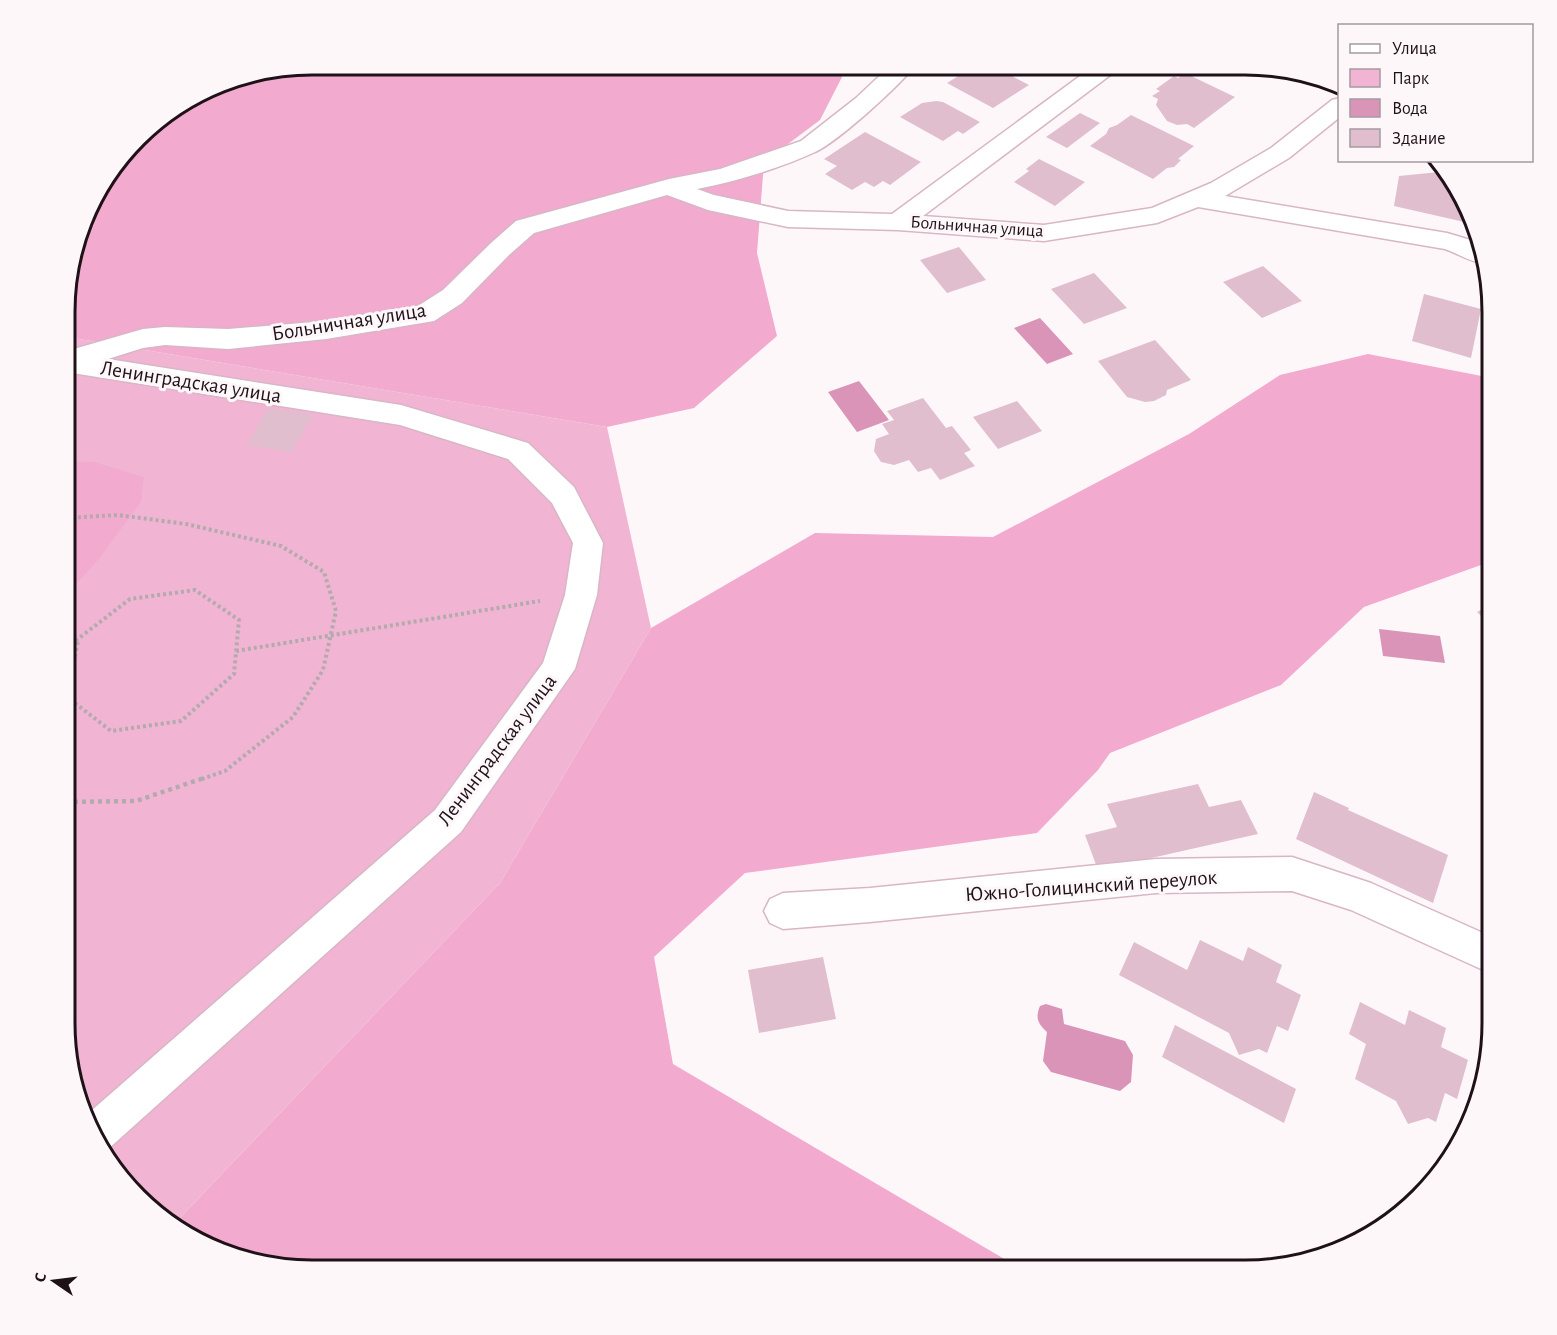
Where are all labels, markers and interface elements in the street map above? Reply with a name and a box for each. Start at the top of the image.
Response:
legend [1338,24,1533,162]
text: Улица [1392,40,1437,58]
text: Парк [1392,70,1430,88]
text: Вода [1392,100,1428,118]
text: Здание [1392,130,1446,148]
street label: Больничная улица [910,213,1044,241]
street label: Больничная улица [270,299,428,345]
street label: Ленинградская улица [99,357,283,407]
street label: Ленинградская улица [434,670,561,829]
street label: Южно-Голицинский переулок [964,867,1218,905]
north arrow [24,1251,84,1311]
text: С [32,1271,49,1284]

